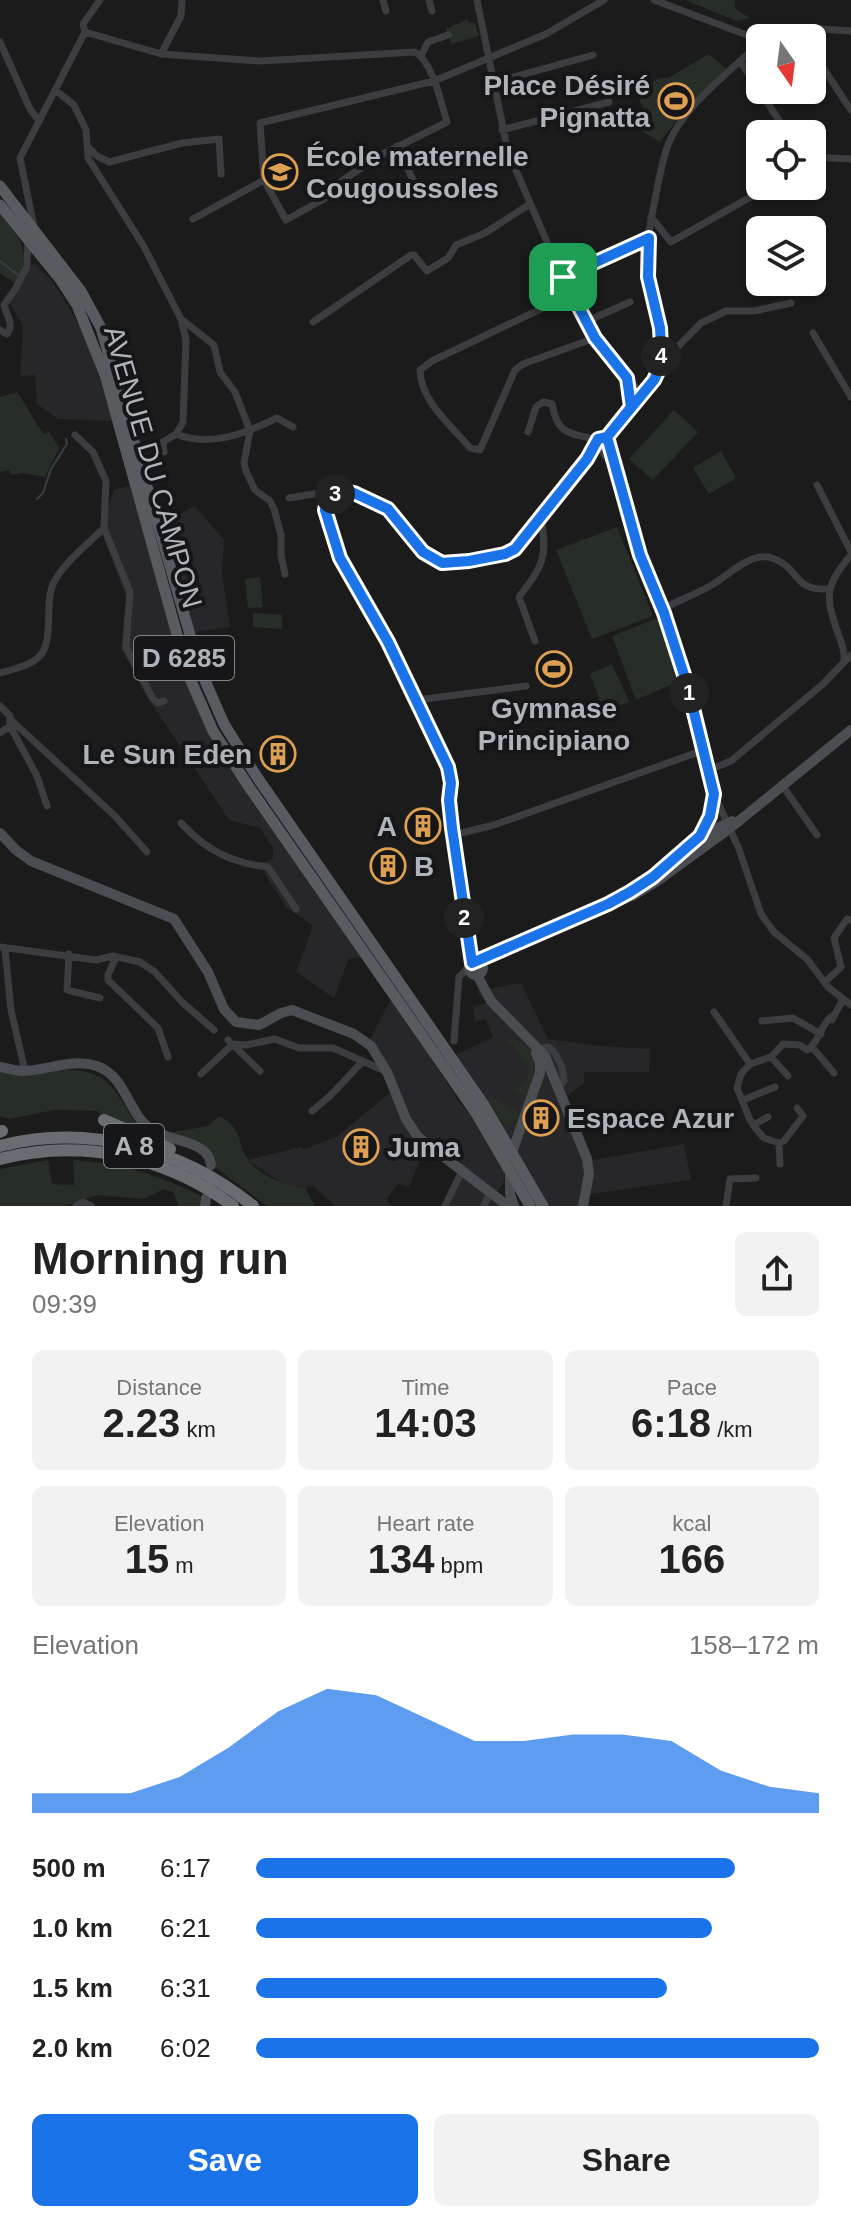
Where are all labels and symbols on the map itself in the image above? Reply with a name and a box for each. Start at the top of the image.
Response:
north arrow [746,24,826,104]
place label: Place Désiré Pignatta [483,70,650,133]
sports icon: Place Désiré Pignatta [657,82,695,120]
place label: École maternelle Cougoussoles [306,141,529,204]
school or university icon: École maternelle Cougoussoles [261,153,299,191]
pin [529,243,597,311]
street label: AVENUE DU CAMPON [98,322,208,612]
pin: 4 [641,336,681,376]
pin: 3 [315,474,355,514]
road number: D 6285 [134,636,234,680]
sports icon: Gymnase Principiano [535,650,573,688]
pin: 1 [669,673,709,713]
place label: Gymnase Principiano [478,693,630,756]
building icon: Le Sun Eden [259,735,297,773]
place label: Le Sun Eden [82,739,252,770]
building icon: A [404,807,442,845]
place label: A [377,811,397,842]
building icon: B [369,847,407,885]
place label: B [414,851,434,882]
pin: 2 [444,898,484,938]
building icon: Espace Azur [522,1099,560,1137]
place label: Espace Azur [567,1103,734,1134]
road number: A 8 [104,1124,164,1168]
building icon: Juma [342,1128,380,1166]
place label: Juma [387,1132,461,1163]

